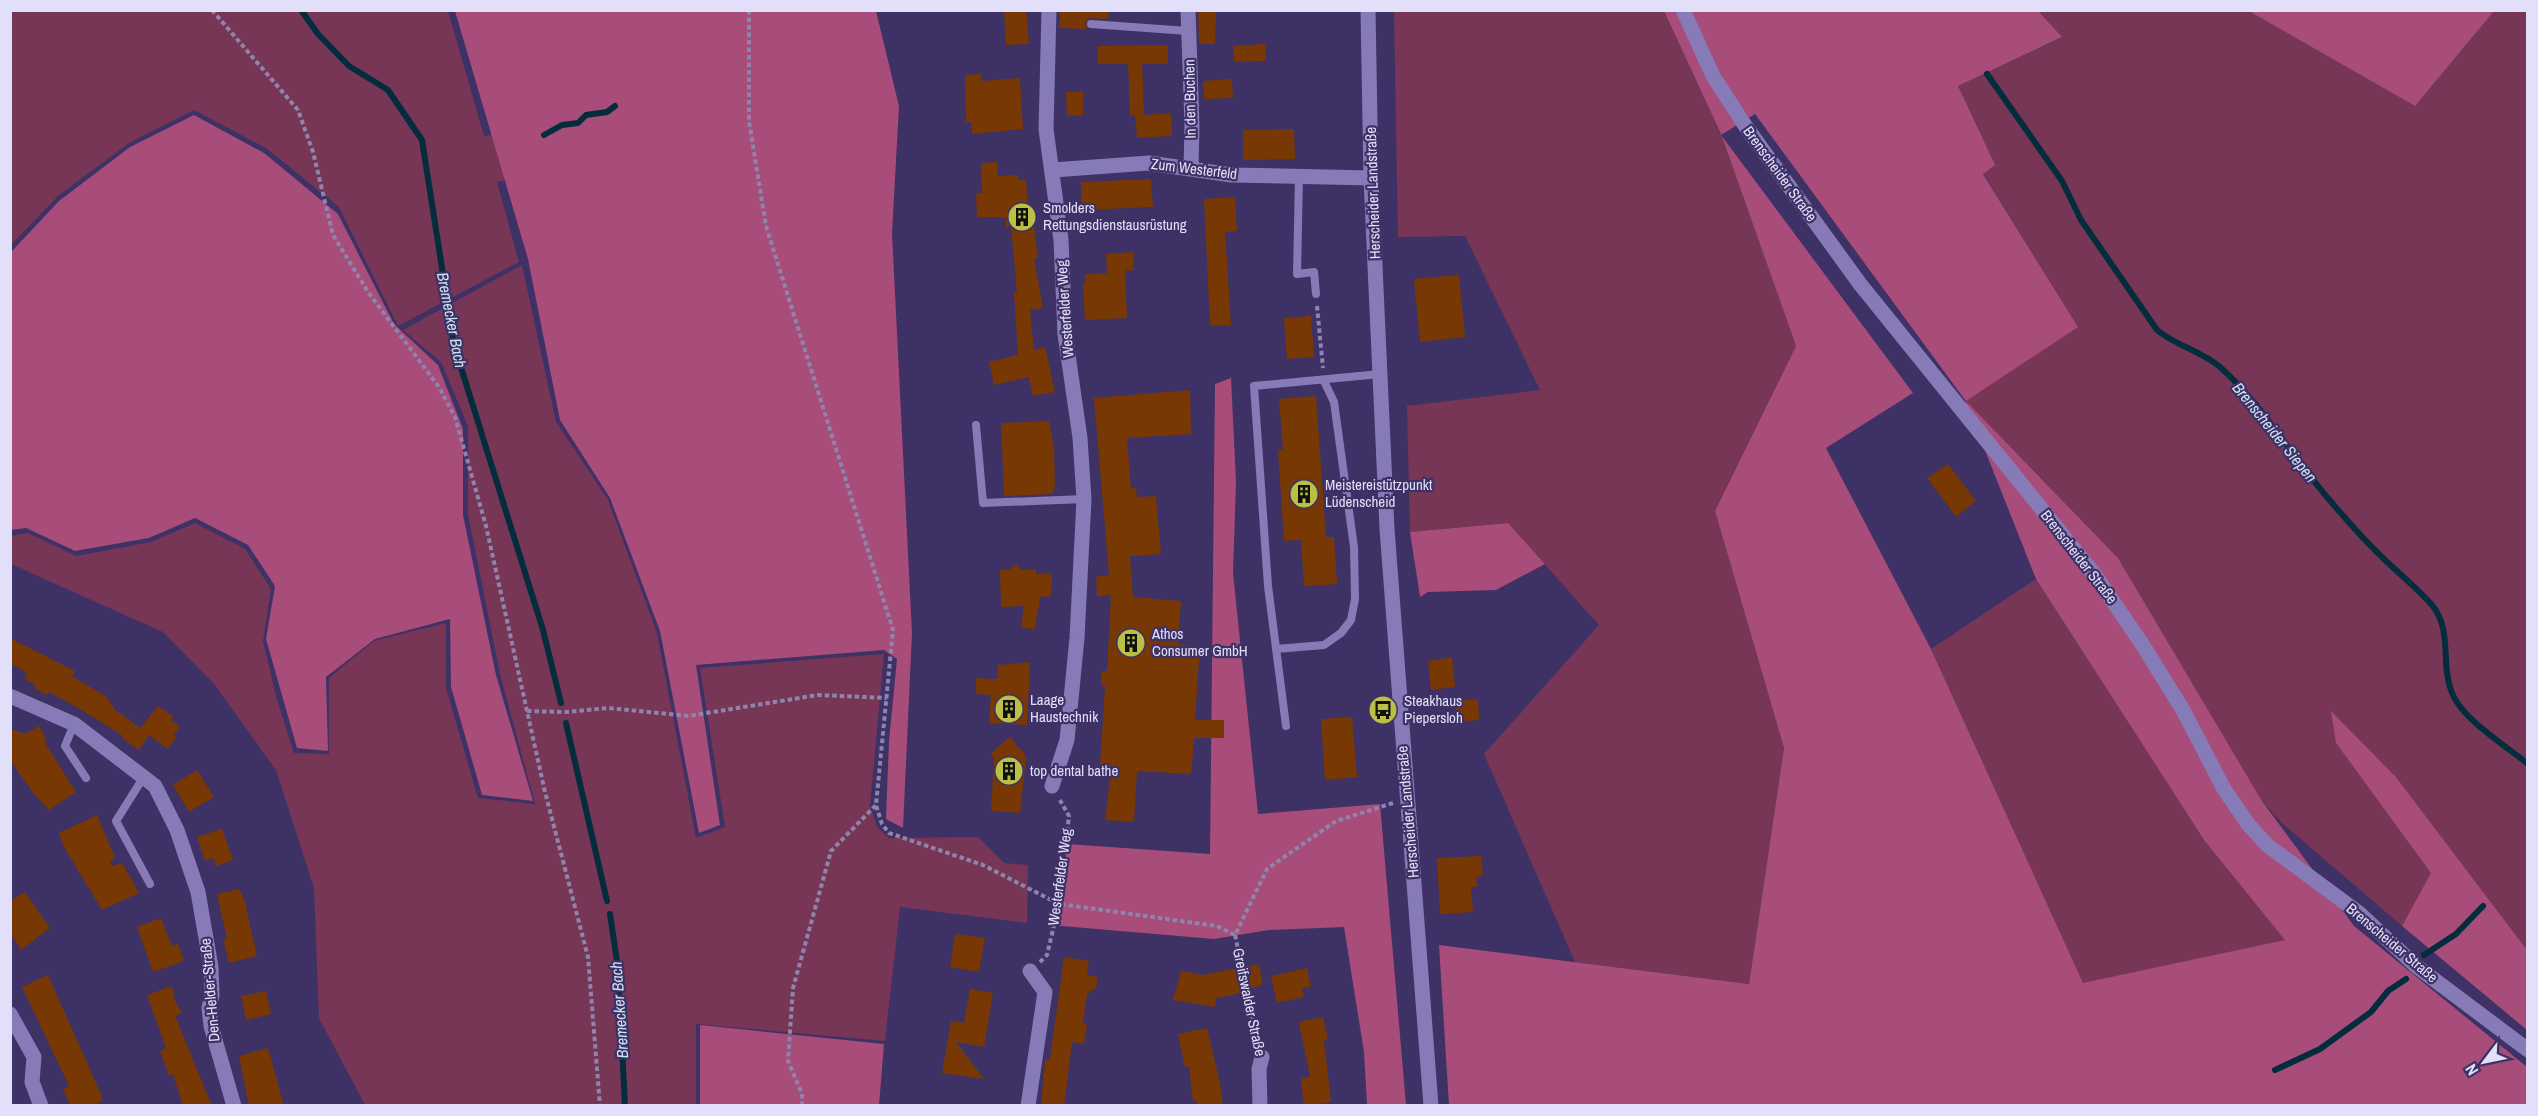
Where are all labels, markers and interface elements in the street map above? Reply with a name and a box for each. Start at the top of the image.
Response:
street label: In den Buchen [1178,59,1201,139]
street label: Brenscheider Straße [1739,122,1822,226]
street label: Herscheider Landstraße [1360,126,1385,260]
street label: Zum Westerfeld [1150,153,1238,184]
place label: Smolders Rettungsdienstausrüstung [1043,197,1187,235]
building icon: Smolders Rettungsdienstausrüstung [1006,201,1038,233]
street label: Westerfelder Weg [1051,259,1078,359]
water label: Bremecker Bach [432,270,472,370]
water label: Brenscheider Siepen [2228,377,2322,487]
place label: Meistereistützpunkt Lüdenscheid [1325,474,1433,512]
building icon: Meistereistützpunkt Lüdenscheid [1288,478,1320,510]
street label: Brenscheider Straße [2036,506,2123,608]
place label: Athos Consumer GmbH [1151,623,1248,661]
building icon: Athos Consumer GmbH [1115,627,1147,659]
place label: Laage Haustechnik [1030,689,1099,727]
place label: Steakhaus Piepersloh [1404,690,1463,728]
building icon: Laage Haustechnik [993,693,1025,725]
bus stop icon: Steakhaus Piepersloh [1367,694,1399,726]
street label: Herscheider Landstraße [1391,745,1424,879]
building icon: top dental bathe [993,755,1025,787]
place label: top dental bathe [1030,760,1118,781]
street label: Westerfelder Weg [1042,827,1077,927]
street label: Brenscheider Straße [2342,898,2443,987]
street label: Den-Helder-Straße [195,937,224,1043]
street label: Greifswalder Straße [1228,946,1271,1058]
water label: Bremecker Bach [605,961,633,1059]
north arrow [2454,1032,2514,1092]
text: N [2459,1060,2483,1080]

